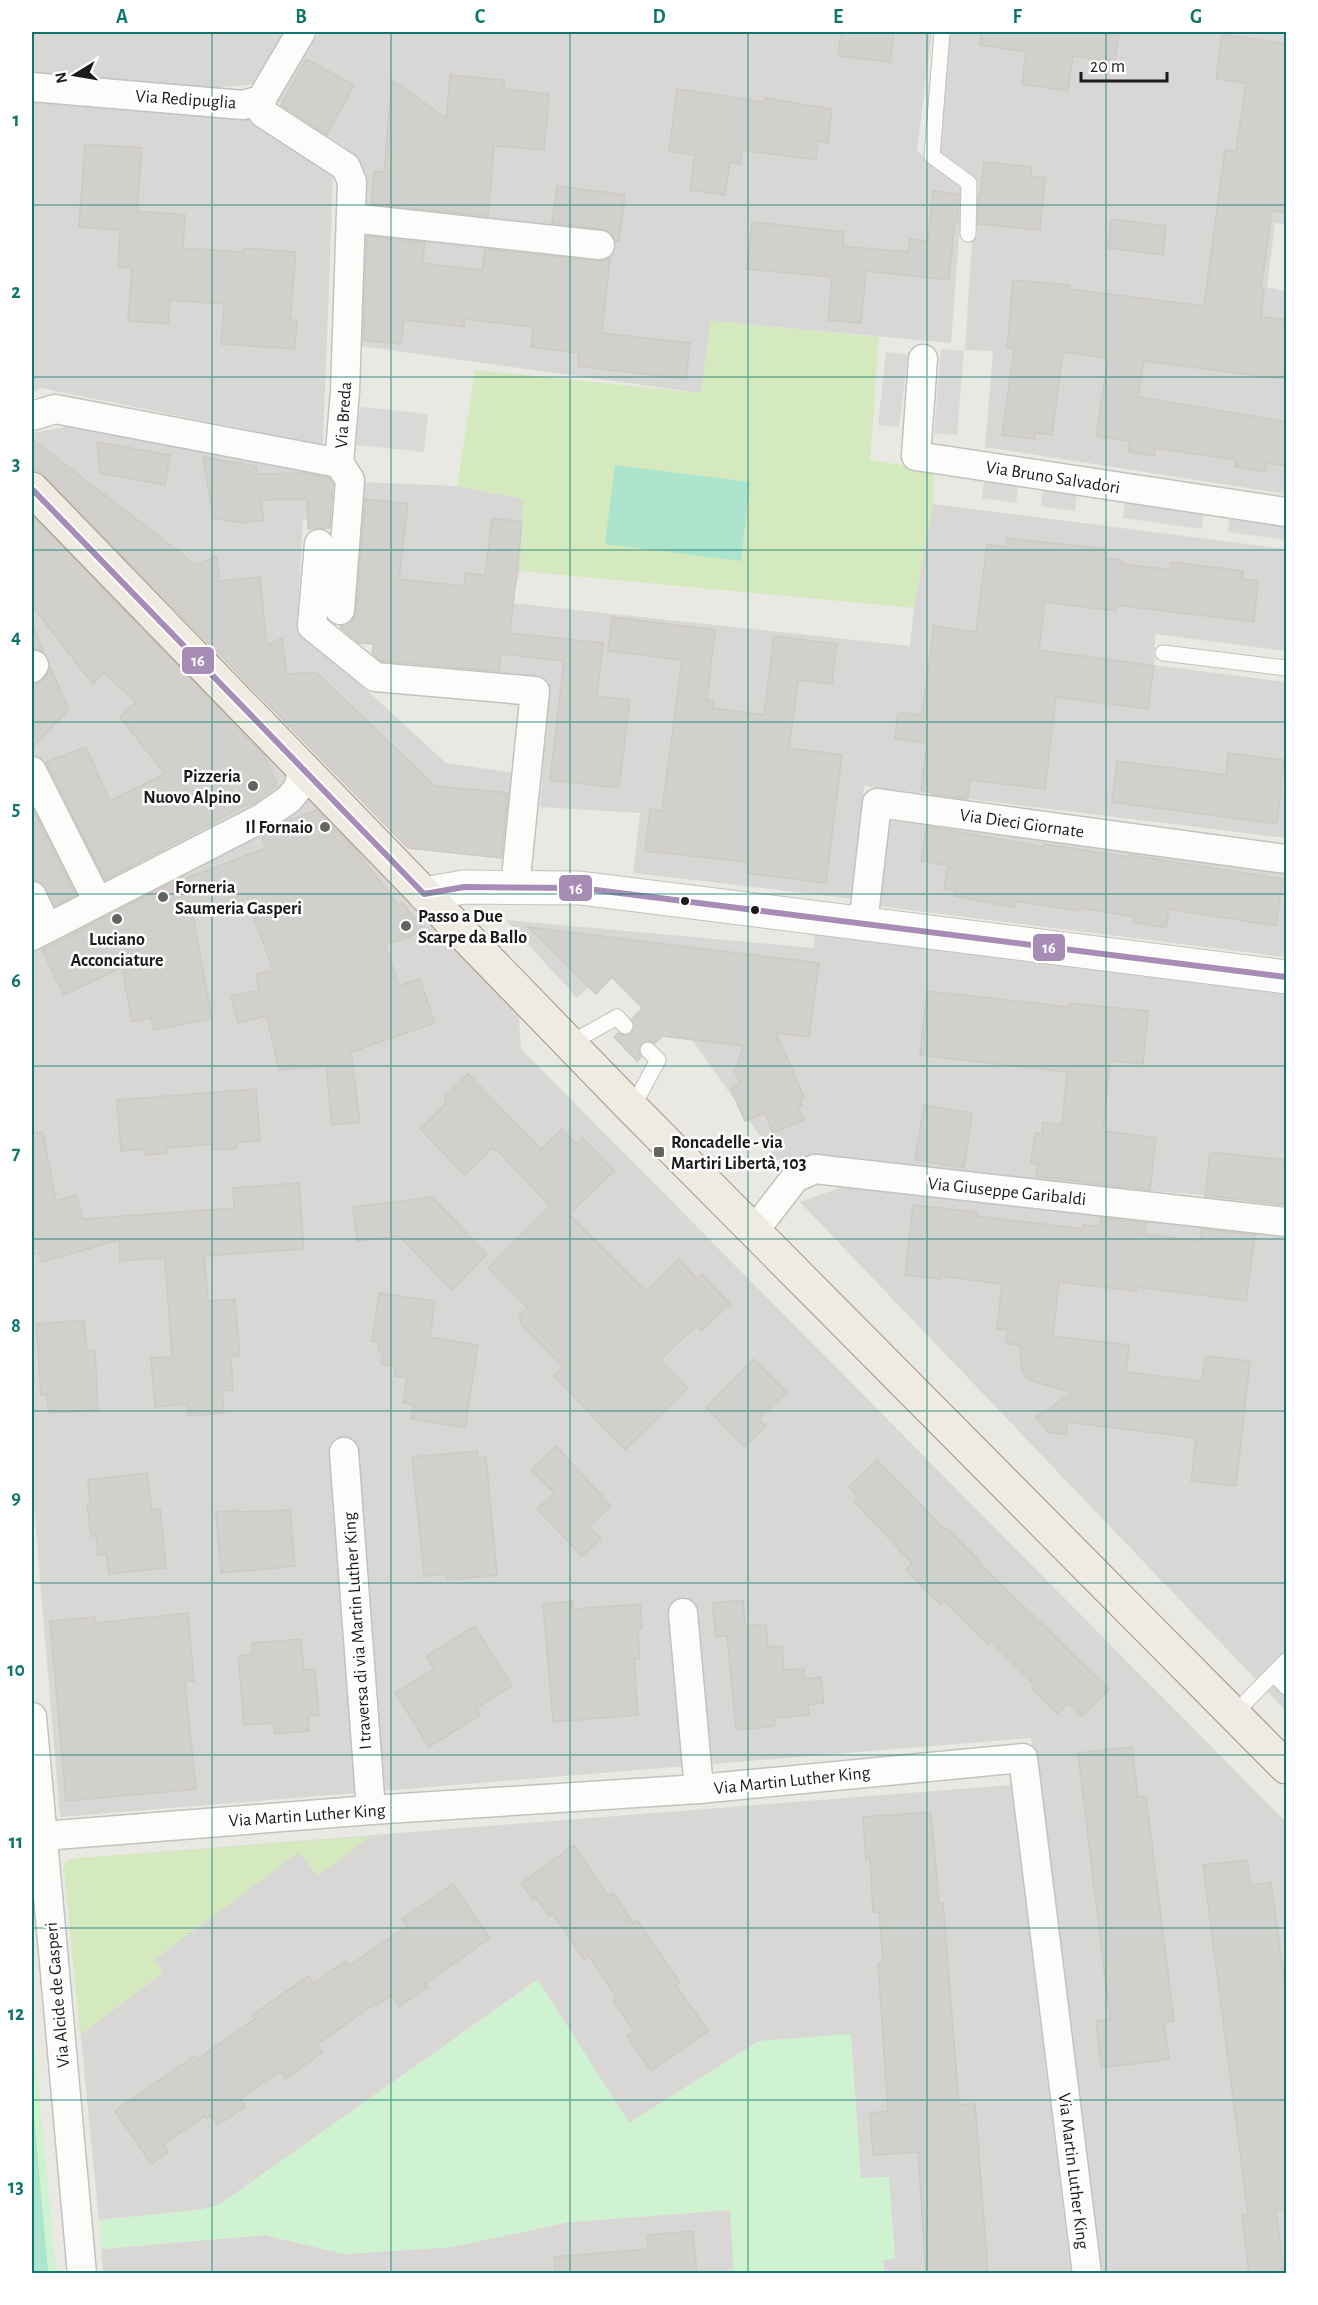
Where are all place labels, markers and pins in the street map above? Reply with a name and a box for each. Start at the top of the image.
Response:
place label: Pizzeria Nuovo Alpino [143,768,241,807]
marker: Pizzeria Nuovo Alpino [246,779,260,793]
place label: Il Fornaio [245,819,313,837]
marker: Il Fornaio [318,820,332,834]
place label: Forneria Saumeria Gasperi [175,879,302,918]
marker: Forneria Saumeria Gasperi [156,890,170,904]
unlabelled marker [679,895,691,907]
unlabelled marker [749,904,761,916]
place label: Passo a Due Scarpe da Ballo [418,908,527,947]
marker: Luciano Acconciature [110,912,124,926]
marker: Passo a Due Scarpe da Ballo [399,919,413,933]
place label: Luciano Acconciature [70,931,164,970]
place label: Roncadelle - via Martiri Libertà, 103 [671,1134,807,1173]
marker: Roncadelle - via Martiri Libertà, 103 [652,1145,666,1159]

